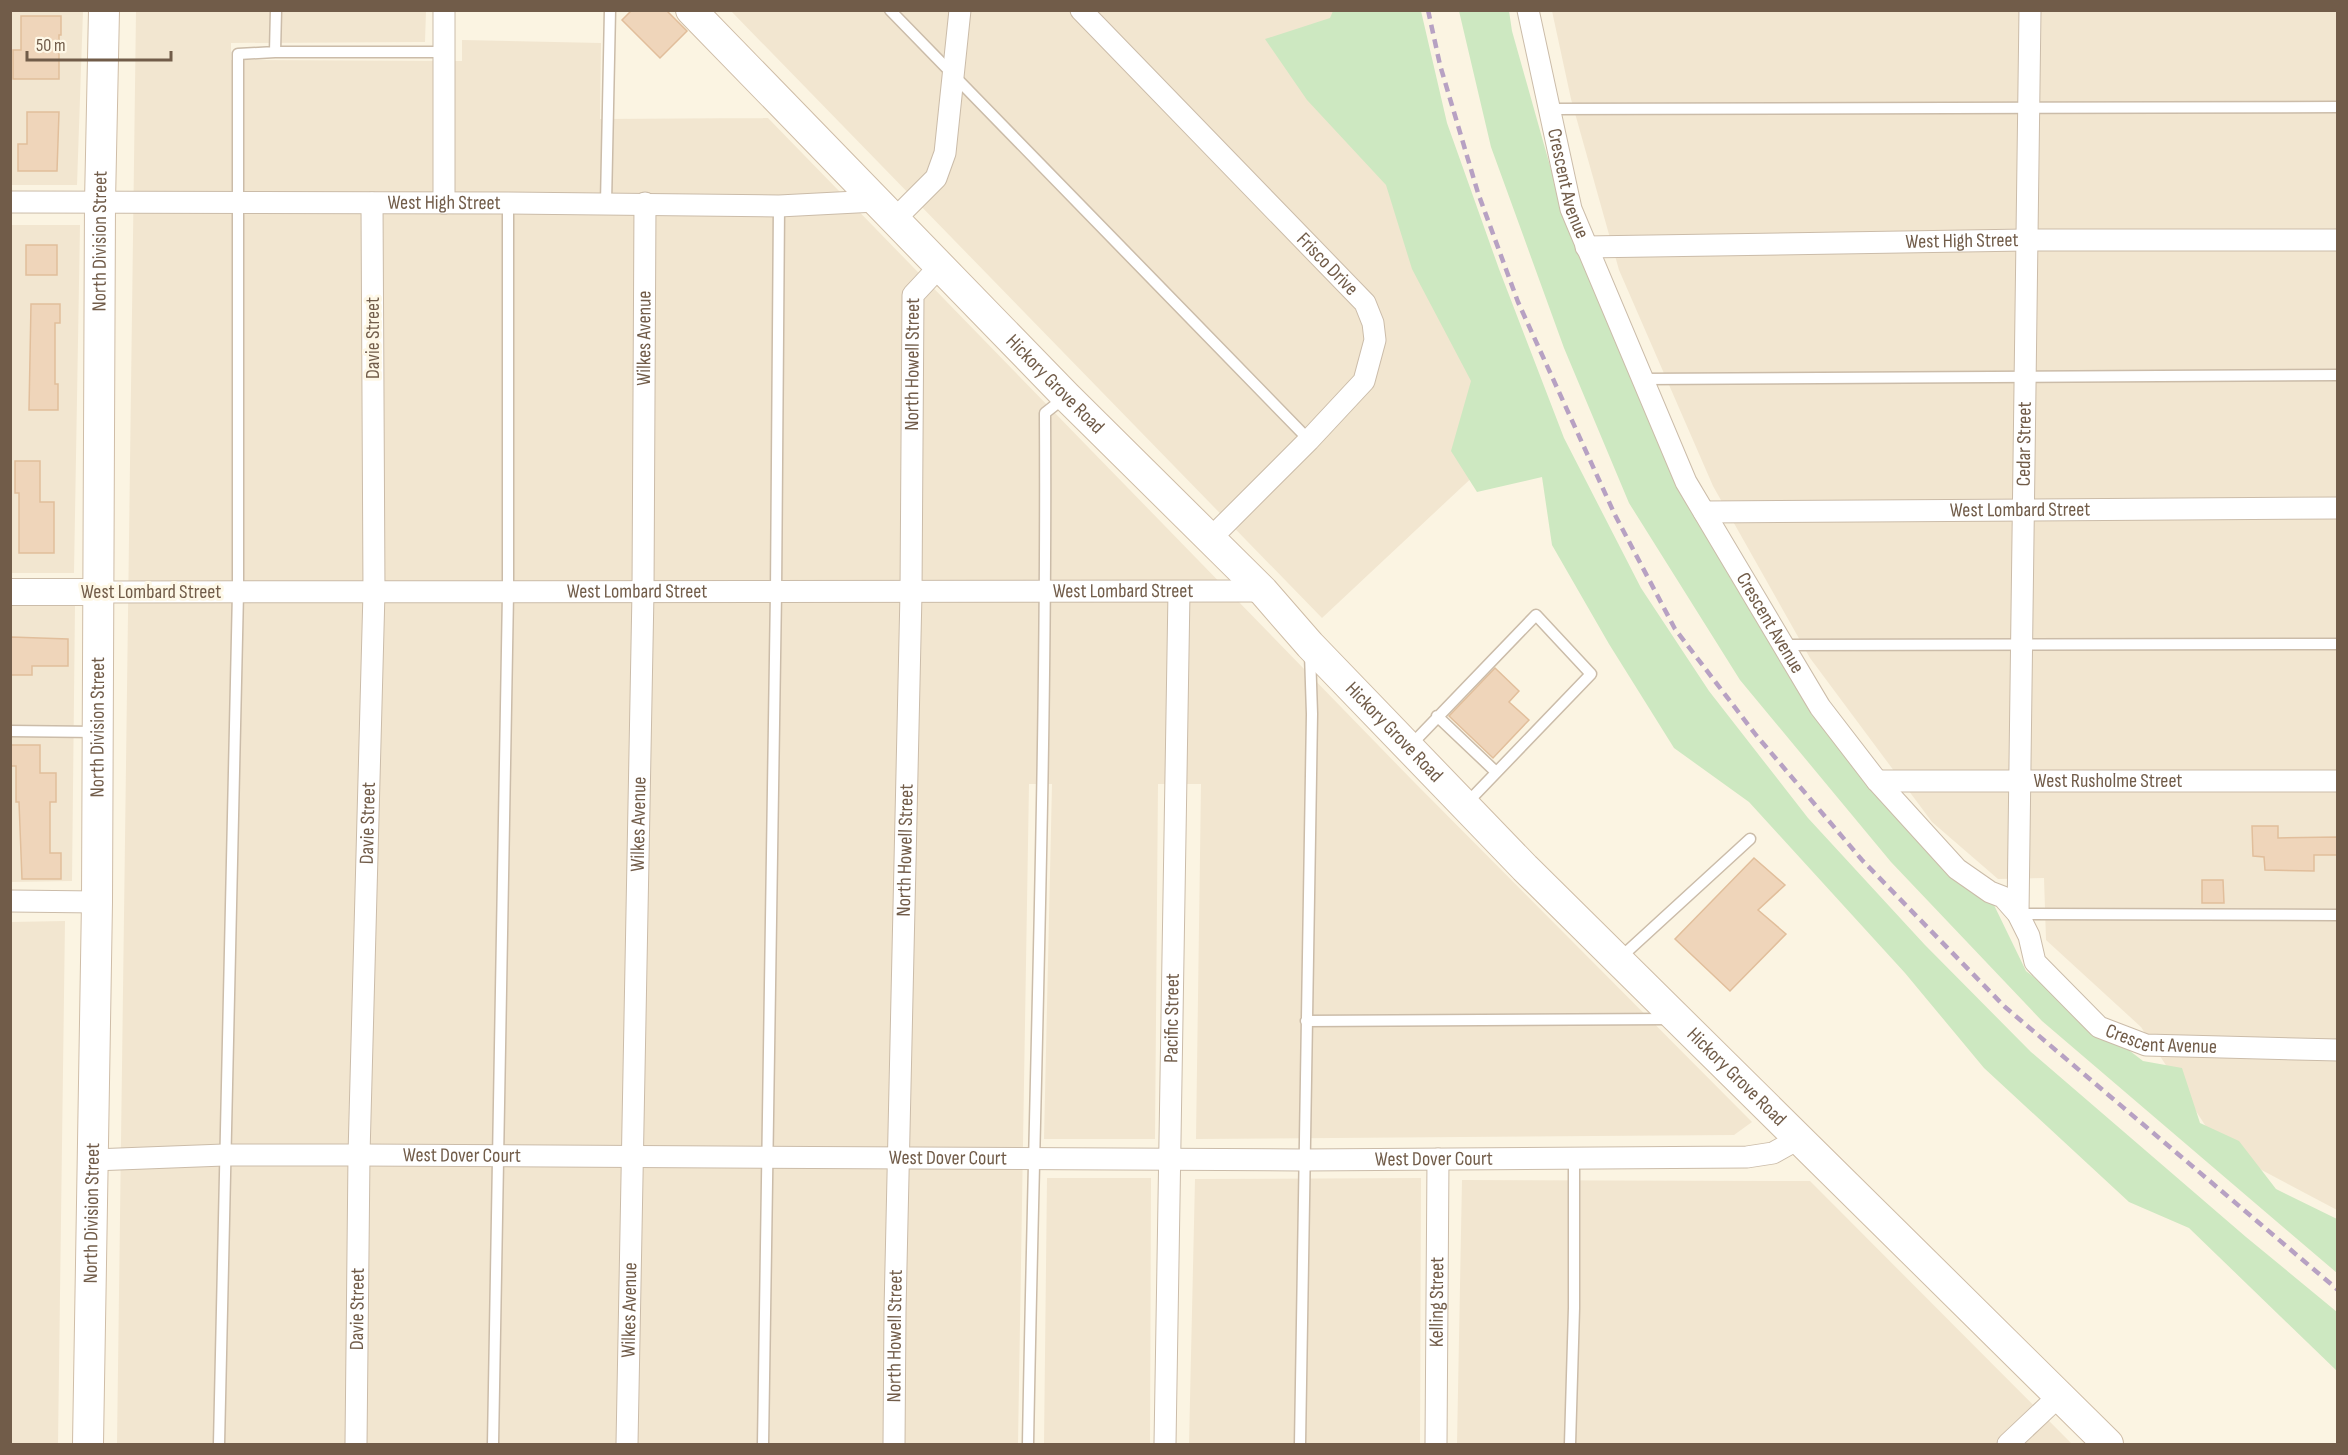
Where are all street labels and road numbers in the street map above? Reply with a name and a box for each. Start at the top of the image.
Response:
street label: Crescent Avenue [1542,126,1594,242]
street label: North Division Street [88,171,113,311]
street label: West High Street [387,191,501,215]
street label: Frisco Drive [1291,228,1363,301]
street label: West High Street [1905,228,2019,254]
street label: Wilkes Avenue [632,290,657,386]
street label: Davie Street [361,297,385,379]
street label: North Howell Street [900,298,925,431]
street label: Hickory Grove Road [1001,329,1109,439]
street label: Cedar Street [2012,401,2037,487]
street label: West Lombard Street [1950,498,2090,522]
street label: Crescent Avenue [1731,568,1809,678]
street label: West Lombard Street [567,579,707,604]
street label: West Lombard Street [1053,579,1193,603]
street label: West Lombard Street [81,580,221,604]
street label: North Division Street [85,657,110,797]
street label: Hickory Grove Road [1340,677,1448,787]
street label: West Rusholme Street [2034,769,2182,793]
street label: Wilkes Avenue [626,776,652,872]
street label: Davie Street [355,782,381,865]
street label: North Howell Street [892,783,919,917]
street label: Pacific Street [1159,973,1185,1063]
street label: Crescent Avenue [2102,1019,2217,1059]
street label: Hickory Grove Road [1682,1023,1791,1131]
street label: North Division Street [79,1143,105,1284]
street label: West Dover Court [403,1143,521,1168]
street label: West Dover Court [889,1146,1007,1170]
street label: West Dover Court [1375,1147,1493,1172]
street label: Kelling Street [1425,1257,1449,1347]
street label: Wilkes Avenue [617,1262,642,1358]
street label: Davie Street [345,1268,370,1350]
street label: North Howell Street [882,1269,908,1403]

